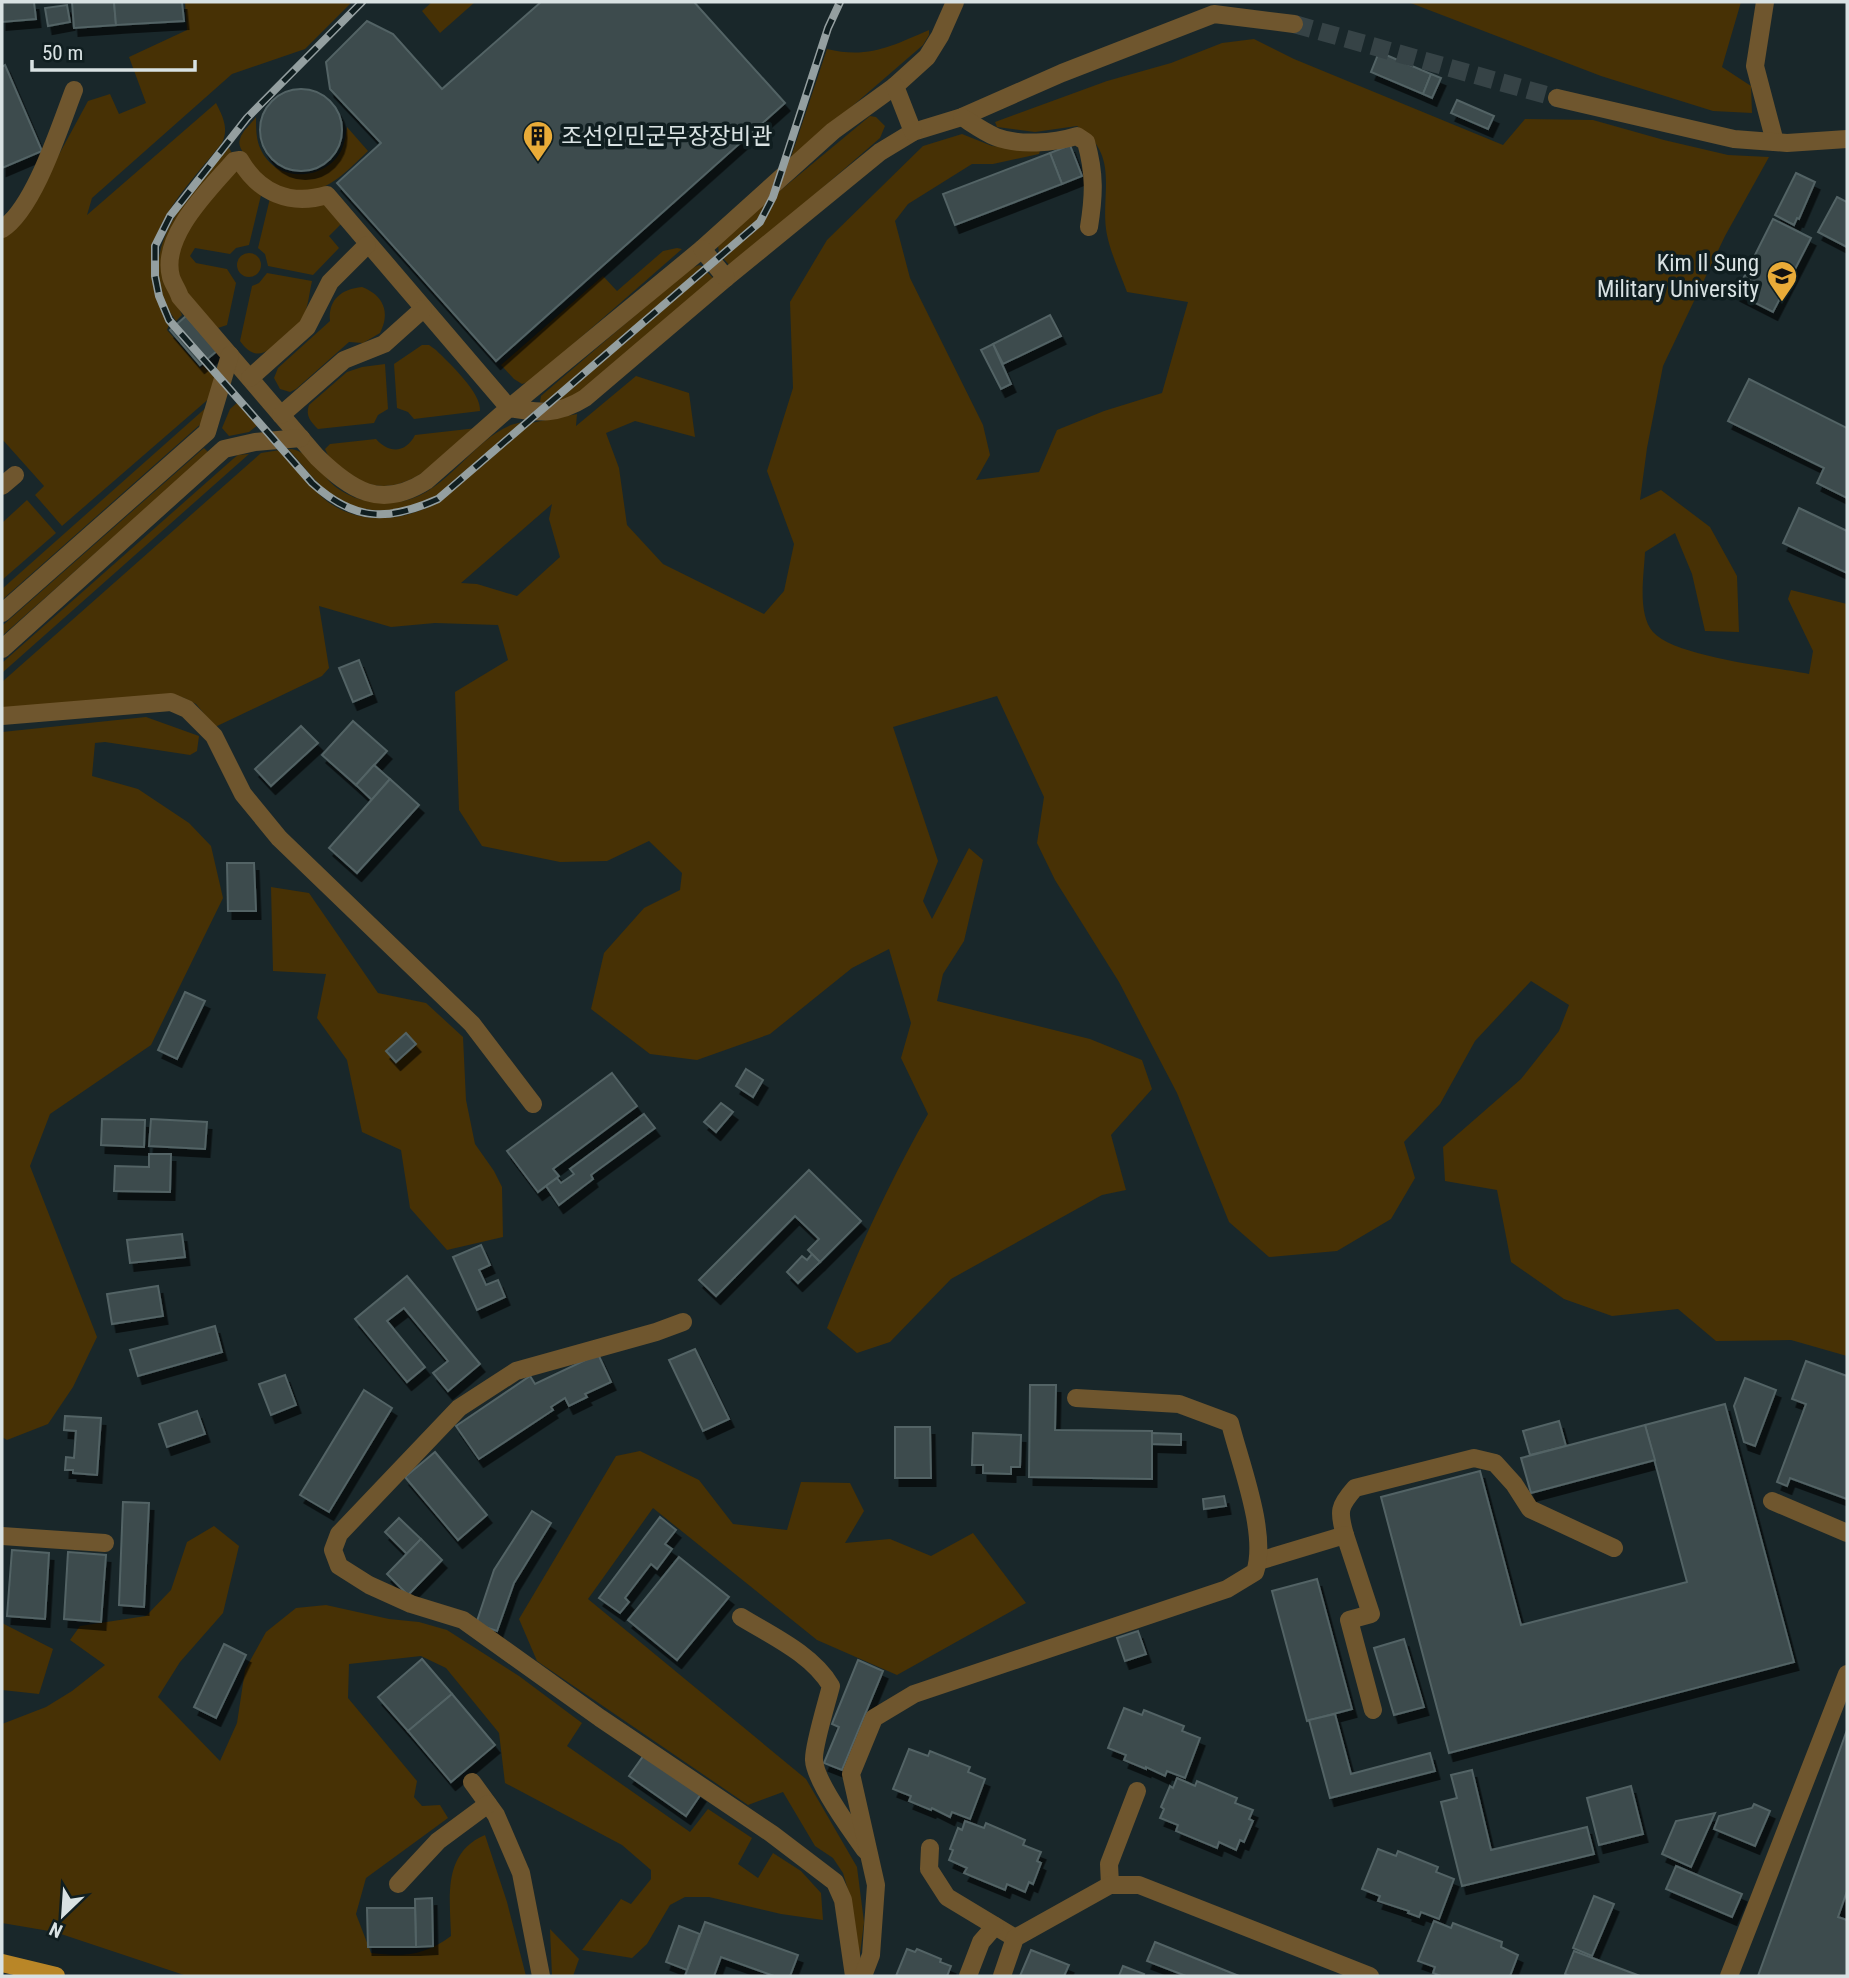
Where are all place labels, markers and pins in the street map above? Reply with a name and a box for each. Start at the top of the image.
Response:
building icon: 조선인민군무장장비관 [521,119,555,163]
place label: 조선인민군무장장비관 [561,123,773,150]
place label: Kim Il Sung Military University [1597,250,1759,303]
school or university icon: Kim Il Sung Military University [1765,259,1799,303]

